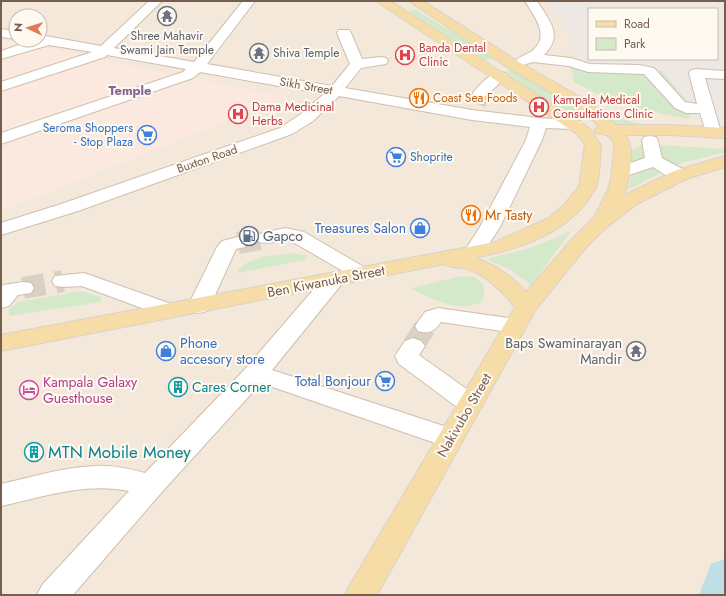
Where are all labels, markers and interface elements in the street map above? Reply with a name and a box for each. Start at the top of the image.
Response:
temple icon: Shree Mahavir Swami Jain Temple [156,5,178,27]
north arrow [8,8,48,48]
legend [588,8,718,60]
text: Road [624,15,650,33]
text: N [10,22,26,32]
place label: Shree Mahavir Swami Jain Temple [120,27,214,59]
text: Park [624,35,646,53]
place label: Banda Dental Clinic [419,39,486,71]
temple icon: Shiva Temple [248,42,270,64]
place label: Shiva Temple [273,44,339,62]
hospital icon: Banda Dental Clinic [394,44,416,66]
street label: Sikh Street [278,72,334,100]
district label: Temple [108,81,152,100]
restaurant icon: Coast Sea Foods [408,87,430,109]
place label: Coast Sea Foods [433,89,518,107]
place label: Kampala Medical Consultations Clinic [553,91,653,123]
hospital icon: Kampala Medical Consultations Clinic [528,96,550,118]
place label: Dama Medicinal Herbs [252,98,334,130]
hospital icon: Dama Medicinal Herbs [227,103,249,125]
place label: Seroma Shoppers - Stop Plaza [43,119,133,151]
supermarket icon: Seroma Shoppers - Stop Plaza [136,124,158,146]
street label: Buxton Road [174,140,240,178]
supermarket icon: Shoprite [385,146,407,168]
place label: Shoprite [410,148,453,166]
restaurant icon: Mr Tasty [460,204,482,226]
place label: Mr Tasty [485,205,533,225]
shop icon: Treasures Salon [409,217,431,239]
place label: Treasures Salon [315,218,406,238]
fuel station icon: Gapco [238,225,260,247]
place label: Gapco [263,226,303,246]
street label: Ben Kiwanuka Street [265,260,387,302]
place label: Phone accesory store [180,333,265,369]
place label: Baps Swaminarayan Mandir [505,333,622,369]
shop icon: Phone accesory store [155,340,177,362]
temple icon: Baps Swaminarayan Mandir [625,340,647,362]
street label: Nakivubo Street [432,369,497,461]
supermarket icon: Total Bonjour [374,370,396,392]
place label: Total Bonjour [295,371,371,391]
place label: Kampala Galaxy Guesthouse [43,372,138,408]
building icon: Cares Corner [167,376,189,398]
place label: Cares Corner [192,377,272,397]
hotel icon: Kampala Galaxy Guesthouse [18,379,40,401]
place label: MTN Mobile Money [48,440,191,464]
building icon: MTN Mobile Money [23,441,45,463]

